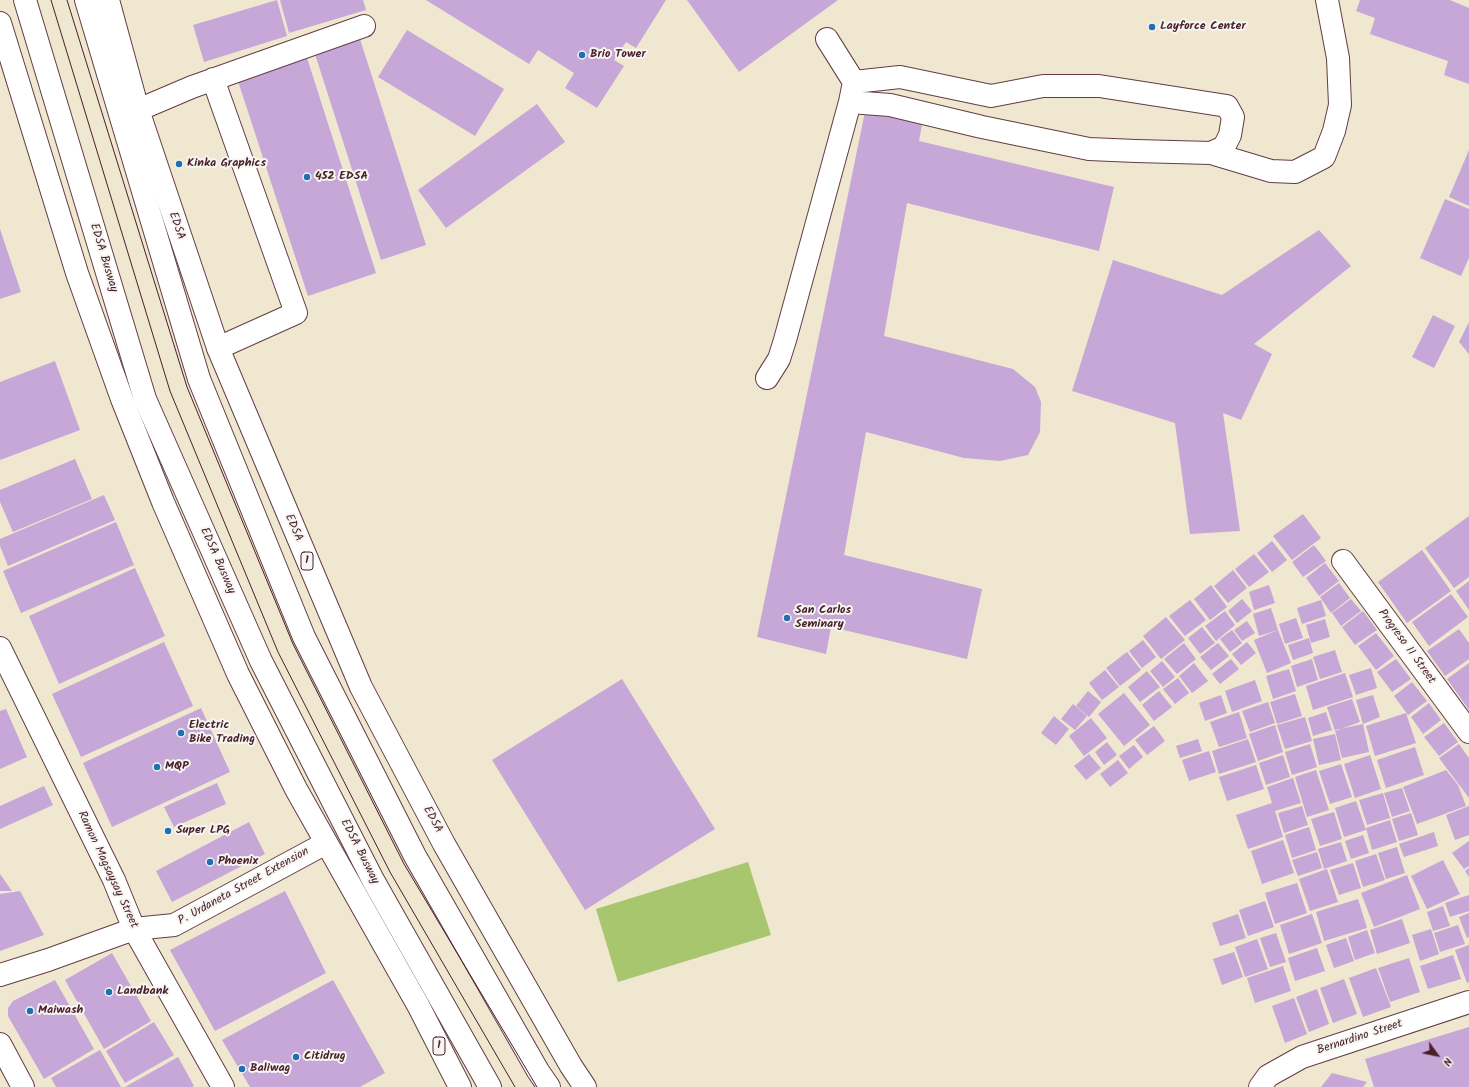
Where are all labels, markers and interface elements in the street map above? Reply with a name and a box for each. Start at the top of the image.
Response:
place label: Layforce Center [1160,20,1246,34]
marker: Layforce Center [1147,22,1157,32]
place label: Brio Tower [590,48,646,62]
marker: Brio Tower [577,50,587,60]
place label: Kinka Graphics [187,157,266,171]
marker: Kinka Graphics [174,159,184,169]
place label: 452 EDSA [315,170,368,184]
marker: 452 EDSA [302,172,312,182]
street label: EDSA [165,210,187,242]
street label: EDSA Busway [86,222,120,294]
street label: EDSA [281,512,305,544]
street label: EDSA Busway [196,526,238,596]
road number: 1 [301,552,313,570]
place label: San Carlos Seminary [795,604,851,632]
street label: Progreso II Street [1374,607,1438,687]
marker: San Carlos Seminary [782,613,792,623]
place label: Electric Bike Trading [189,719,255,747]
marker: Electric Bike Trading [176,728,186,738]
place label: MQP [165,760,189,774]
marker: MQP [152,762,162,772]
street label: EDSA [419,804,445,836]
street label: Ramon Magsaysay Street [74,809,140,931]
street label: EDSA Busway [336,817,382,887]
place label: Super LPG [176,824,230,838]
marker: Super LPG [163,826,173,836]
street label: P. Urdaneta Street Extension [176,845,312,929]
place label: Phoenix [218,855,258,869]
marker: Phoenix [205,857,215,867]
place label: Landbank [117,985,168,999]
marker: Landbank [104,987,114,997]
place label: Maiwash [38,1004,83,1018]
marker: Maiwash [25,1006,35,1016]
street label: Bernardino Street [1315,1017,1405,1059]
north arrow [1417,1035,1457,1075]
road number: 1 [433,1037,445,1055]
place label: Citidrug [304,1050,345,1064]
marker: Citidrug [291,1052,301,1062]
text: N [1438,1054,1457,1069]
place label: Baliwag [250,1062,290,1076]
marker: Baliwag [237,1064,247,1074]

